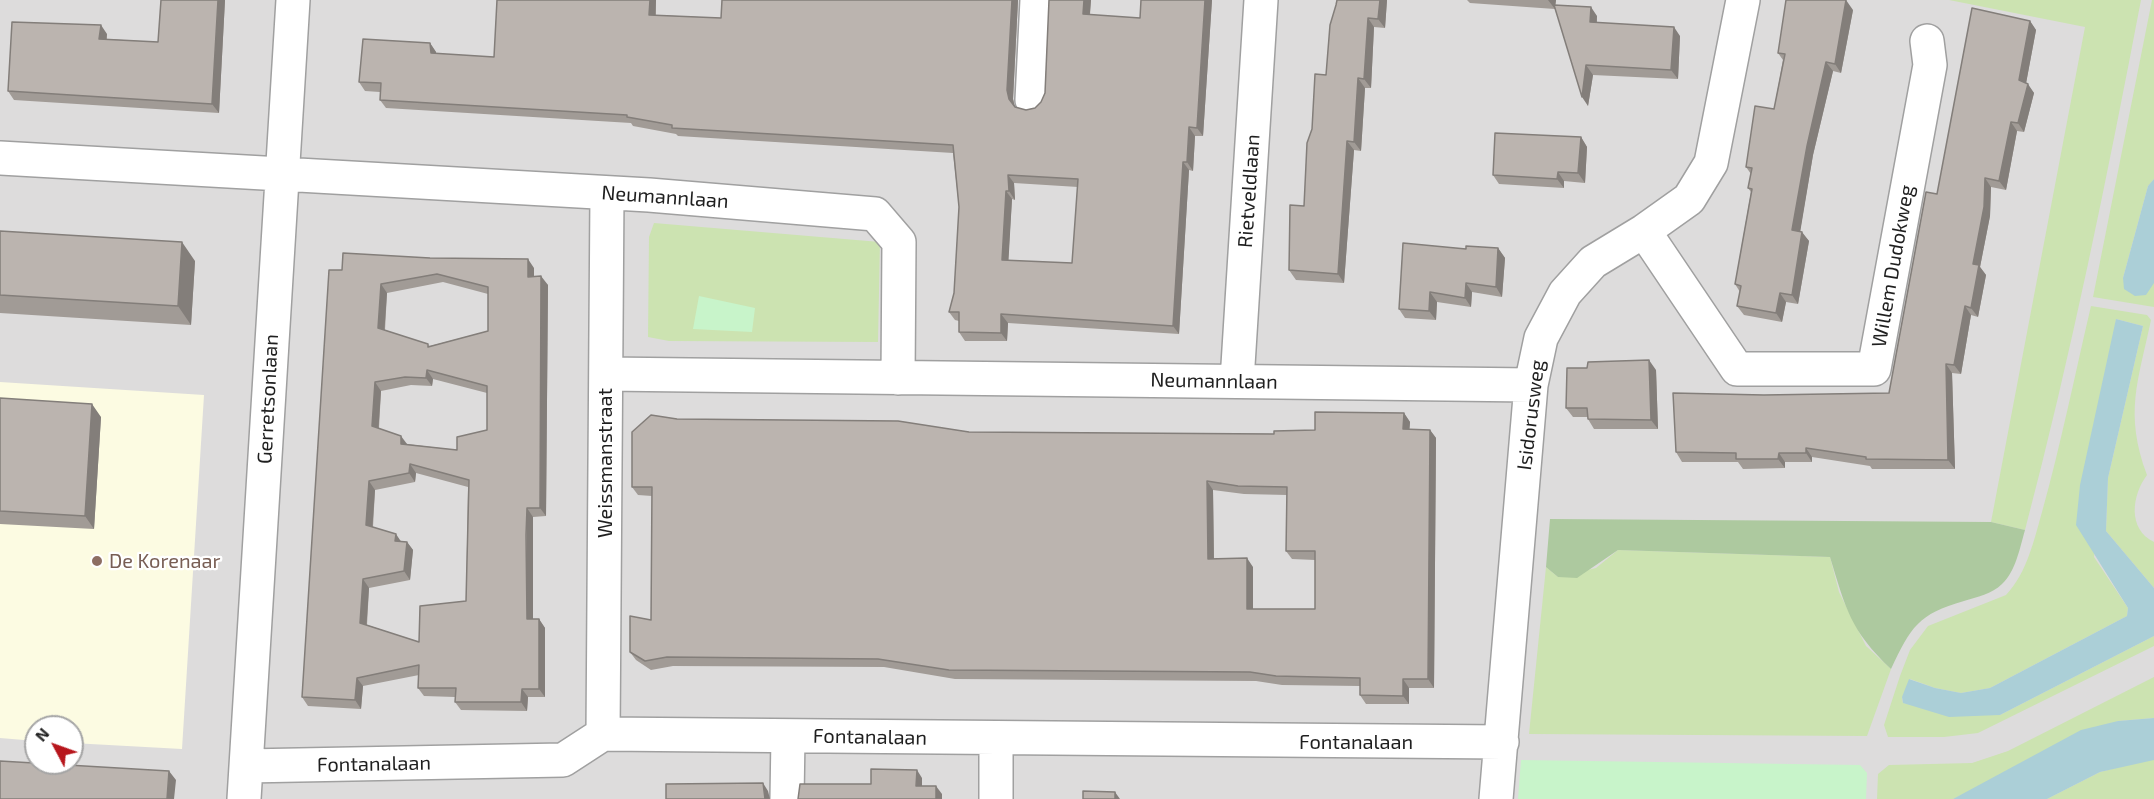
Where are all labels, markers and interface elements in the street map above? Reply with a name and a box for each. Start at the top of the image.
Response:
street label: Rietveldlaan [1233,133,1265,249]
street label: Neumannlaan [601,181,729,213]
street label: Willem Dudokweg [1867,183,1919,349]
street label: Gerretsonlaan [253,333,283,465]
street label: Isidorusweg [1512,358,1550,472]
street label: Neumannlaan [1150,368,1278,394]
street label: Weissmanstraat [593,388,617,538]
place label: De Korenaar [109,549,220,573]
marker: De Korenaar [90,554,104,568]
north arrow [24,715,84,775]
text: N [31,724,53,745]
street label: Fontanalaan [813,724,927,750]
street label: Fontanalaan [1299,730,1413,754]
street label: Fontanalaan [317,751,431,777]

